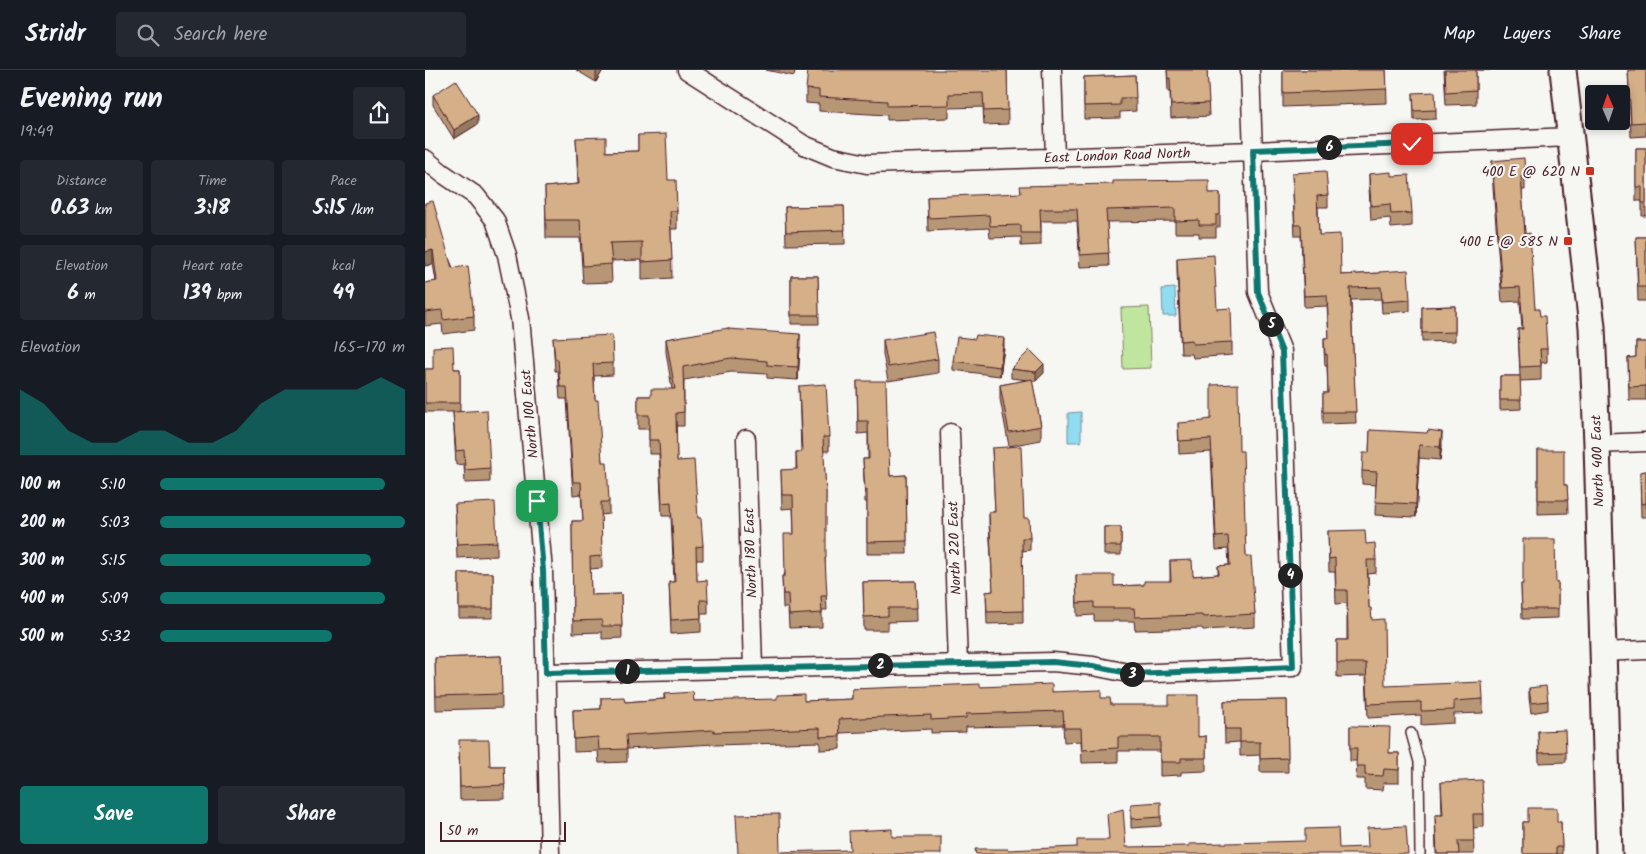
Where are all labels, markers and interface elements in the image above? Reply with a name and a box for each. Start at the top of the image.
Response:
search box [116,12,466,57]
text: Stridr [25,15,86,54]
text: Search here [174,20,267,50]
text: Map [1444,20,1475,49]
text: Layers [1503,20,1551,49]
text: Share [1579,20,1621,49]
icon: search [134,21,162,49]
text: Evening run [20,77,163,122]
north arrow [1585,85,1630,130]
map controls [1585,85,1630,130]
button: share [353,87,405,139]
text: 19:49 [20,119,53,144]
pin [1391,123,1433,165]
icon: check [1398,130,1426,158]
pin: 6 [1317,134,1341,160]
text: 6 [1326,136,1333,158]
street label: East London Road North [1043,142,1191,170]
place label: 400 E @ 620 N [1482,161,1581,183]
marker: 400 E @ 620 N [1584,165,1596,177]
text: Distance [56,170,107,192]
text: Time [198,170,227,192]
text: Pace [330,170,357,192]
text: 0.63 [51,192,89,225]
text: 3:18 [195,192,230,225]
text: 5:15 [313,192,346,225]
text: km [89,199,112,221]
text: /km [346,199,374,221]
place label: 400 E @ 585 N [1459,231,1559,253]
marker: 400 E @ 585 N [1562,235,1574,247]
text: Elevation [55,255,108,277]
text: Heart rate [182,255,243,277]
text: kcal [332,255,355,277]
text: 6 [67,277,79,310]
text: 139 [183,277,211,310]
text: 49 [332,277,355,310]
text: m [79,284,96,306]
text: bpm [211,284,242,306]
pin: 5 [1259,312,1283,336]
text: 5 [1268,313,1275,335]
text: Elevation [20,335,81,360]
text: 165–170 m [333,335,405,360]
street label: North 100 East [515,368,545,459]
street label: North 400 East [1585,414,1611,508]
text: 100 m [20,472,61,497]
text: 5:10 [100,472,126,497]
pin [516,480,558,522]
icon: arrive [523,487,551,515]
street label: North 220 East [942,500,968,595]
street label: North 180 East [738,507,764,599]
text: 200 m [20,510,65,535]
text: 5:03 [100,510,130,535]
text: 300 m [20,548,64,573]
text: 5:15 [100,548,126,573]
pin: 4 [1277,562,1303,588]
text: 4 [1287,564,1294,586]
text: 400 m [20,586,64,611]
text: 5:09 [100,586,128,611]
text: 500 m [20,624,64,649]
text: 5:32 [100,624,131,649]
pin: 2 [867,652,893,678]
text: 2 [876,654,885,676]
pin: 1 [615,658,639,684]
text: 1 [625,660,630,682]
pin: 3 [1119,662,1145,686]
text: 3 [1129,663,1136,685]
button: Save [20,786,208,844]
button: Share [218,786,405,844]
scale bar [440,819,566,842]
text: 50 m [447,820,478,842]

